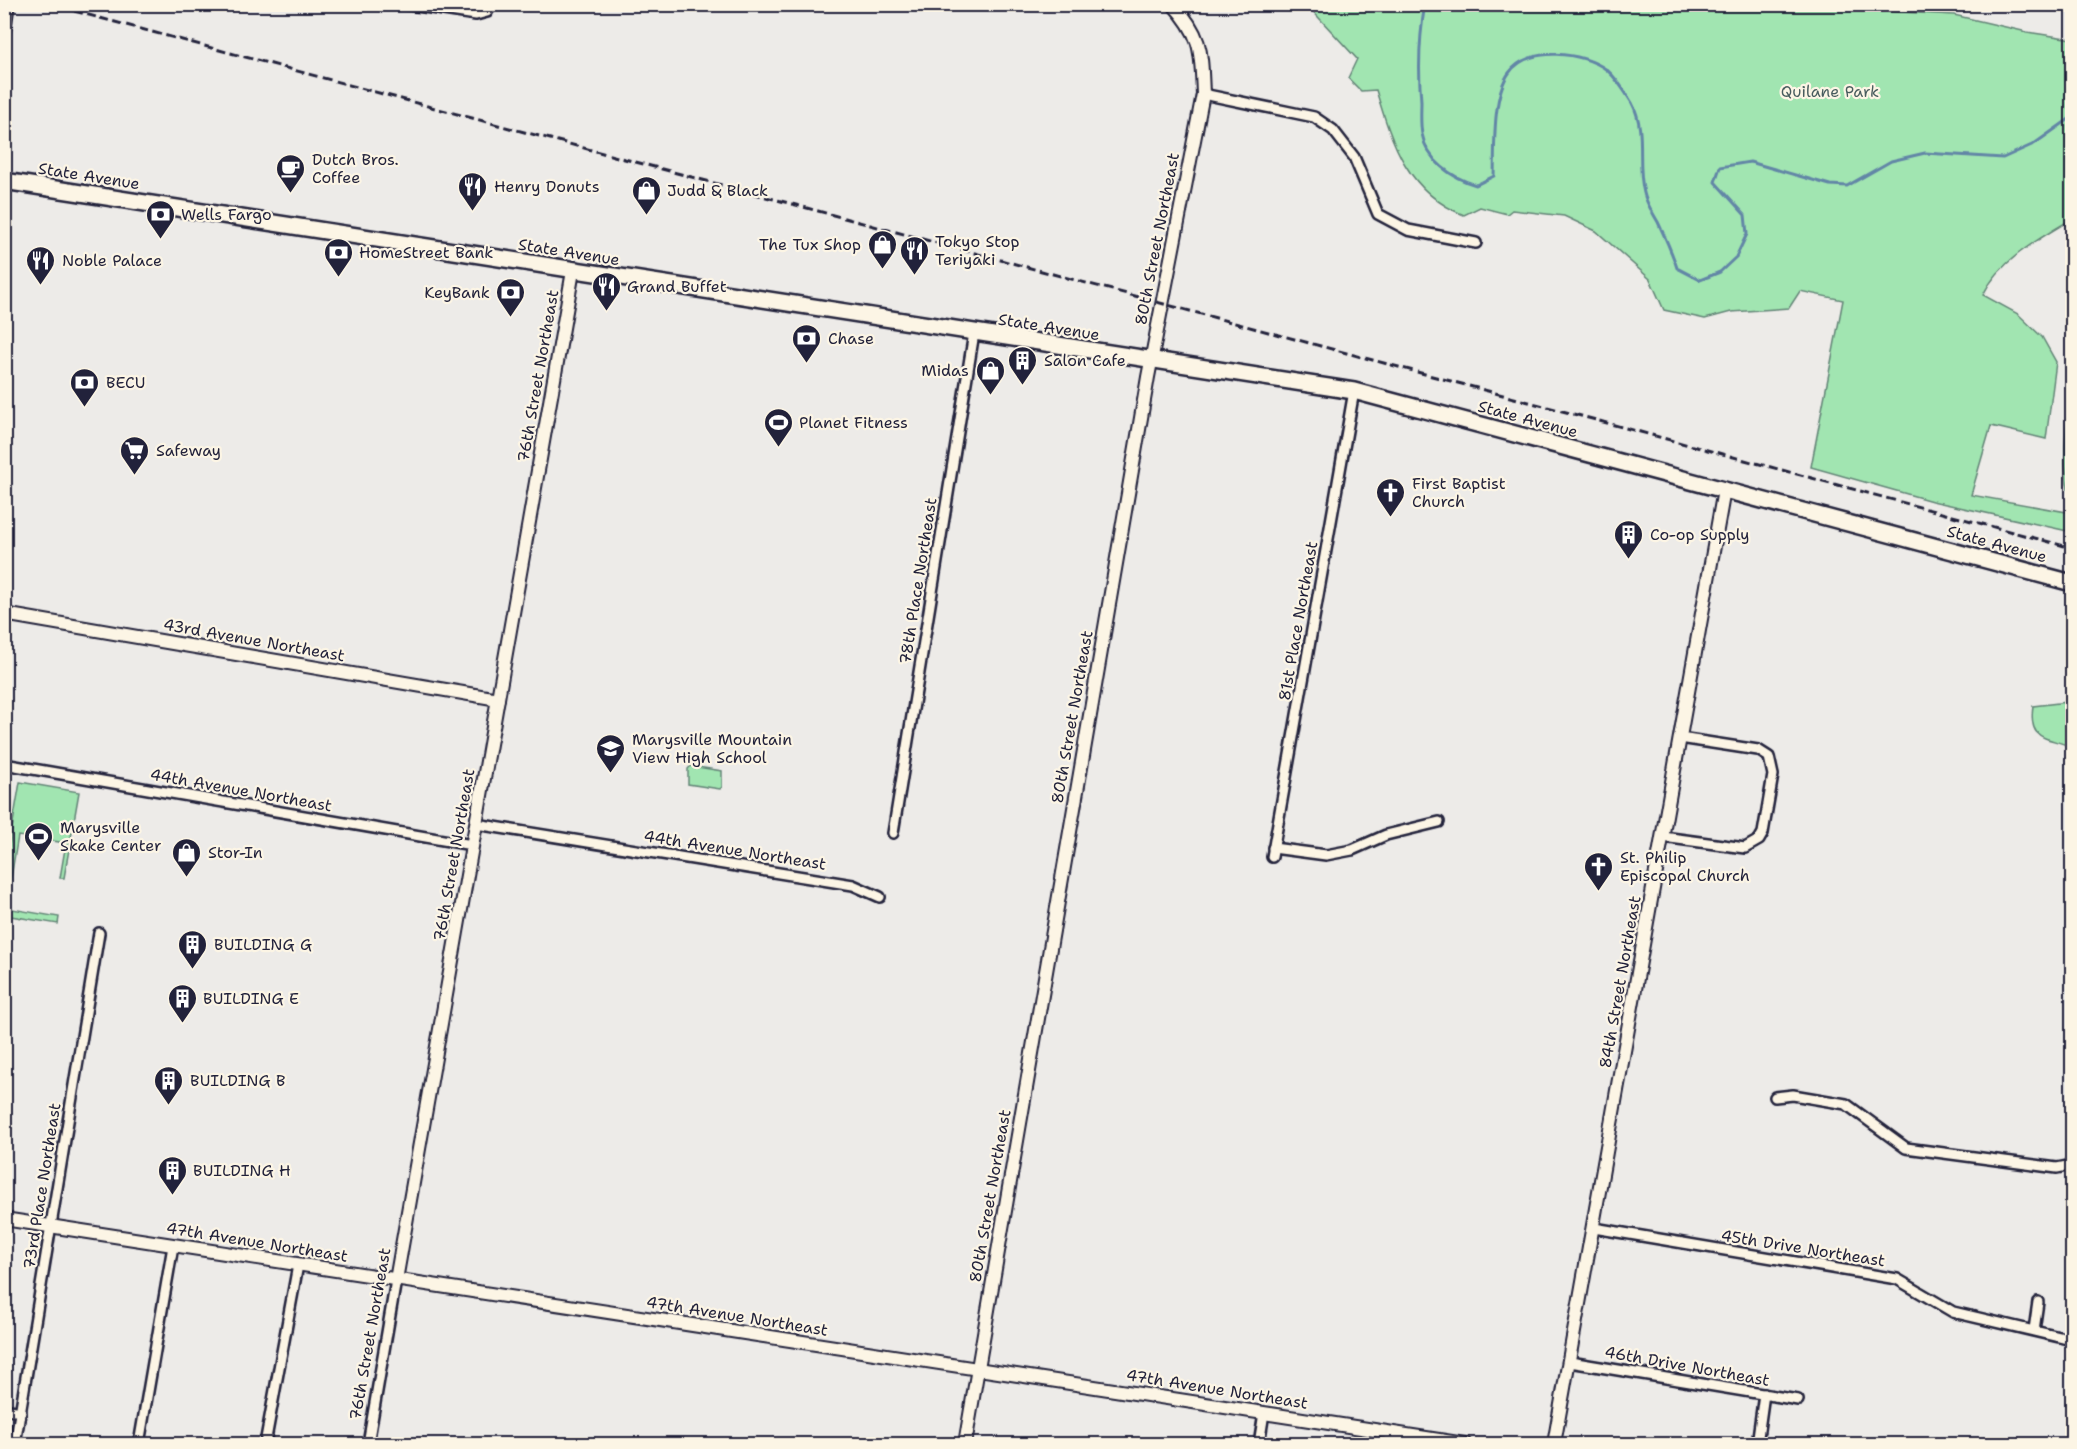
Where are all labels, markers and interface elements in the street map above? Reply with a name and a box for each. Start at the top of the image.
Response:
park label: Quilane Park [1781,81,1879,102]
place label: Dutch Bros. Coffee [312,149,399,188]
street label: 80th Street Northeast [1130,151,1184,327]
cafe icon: Dutch Bros. Coffee [275,152,307,194]
street label: State Avenue [37,158,141,194]
restaurant icon: Henry Donuts [457,170,489,212]
shop icon: Judd & Black [630,174,662,216]
place label: Henry Donuts [494,176,600,197]
place label: Judd & Black [667,180,768,201]
bank icon: Wells Fargo [144,198,176,240]
place label: Wells Fargo [181,204,272,225]
shop icon: The Tux Shop [866,228,898,270]
place label: Tokyo Stop Teriyaki [935,231,1020,270]
street label: State Avenue [517,234,621,270]
place label: The Tux Shop [759,234,861,255]
restaurant icon: Tokyo Stop Teriyaki [898,234,930,276]
bank icon: HomeStreet Bank [322,236,354,278]
place label: HomeStreet Bank [359,242,493,263]
restaurant icon: Noble Palace [25,244,57,286]
place label: Noble Palace [62,250,162,271]
restaurant icon: Grand Buffet [590,270,622,312]
bank icon: KeyBank [495,276,527,318]
place label: Grand Buffet [627,276,727,297]
place label: KeyBank [424,282,490,303]
street label: 76th Street Northeast [512,288,564,464]
street label: State Avenue [997,309,1101,345]
bank icon: Chase [791,322,823,364]
place label: Chase [828,328,874,349]
building icon: Salon Cafe [1007,344,1039,386]
place label: Salon Cafe [1044,350,1126,371]
shop icon: Midas [974,354,1006,396]
place label: Midas [921,360,969,381]
bank icon: BECU [69,366,101,408]
place label: BECU [106,372,145,393]
street label: State Avenue [1476,396,1580,442]
sports icon: Planet Fitness [762,406,794,448]
place label: Planet Fitness [799,412,908,433]
supermarket icon: Safeway [119,434,151,476]
place label: Safeway [156,440,221,461]
place label: First Baptist Church [1412,473,1506,512]
church icon: First Baptist Church [1375,476,1407,518]
street label: 78th Place Northeast [894,496,942,666]
building icon: Co-op Supply [1613,518,1645,560]
street label: State Avenue [1945,521,2049,567]
place label: Co-op Supply [1650,524,1749,545]
street label: 81st Place Northeast [1274,540,1322,702]
street label: 43rd Avenue Northeast [162,614,346,666]
street label: 80th Street Northeast [1046,629,1098,805]
place label: Marysville Mountain View High School [632,729,792,768]
school or university icon: Marysville Mountain View High School [595,732,627,774]
street label: 44th Avenue Northeast [148,764,334,816]
street label: 76th Street Northeast [428,767,480,943]
place label: Marysville Skake Center [60,817,162,856]
sports icon: Marysville Skake Center [23,820,55,862]
street label: 44th Avenue Northeast [642,825,828,875]
shop icon: Stor-In [171,836,203,878]
place label: Stor-In [208,842,263,863]
place label: St. Philip Episcopal Church [1620,847,1750,886]
church icon: St. Philip Episcopal Church [1583,850,1615,892]
street label: 84th Street Northeast [1594,894,1646,1070]
building icon: BUILDING G [177,928,209,970]
place label: BUILDING G [214,934,312,955]
building icon: BUILDING E [166,982,198,1024]
place label: BUILDING E [203,988,299,1009]
building icon: BUILDING B [153,1064,185,1106]
place label: BUILDING B [190,1070,286,1091]
street label: 73rd Place Northeast [18,1101,66,1271]
street label: 80th Street Northeast [964,1108,1016,1284]
building icon: BUILDING H [156,1154,188,1196]
place label: BUILDING H [193,1160,291,1181]
street label: 47th Avenue Northeast [165,1217,349,1267]
street label: 45th Drive Northeast [1719,1225,1887,1271]
street label: 76th Street Northeast [344,1246,396,1422]
street label: 47th Avenue Northeast [645,1291,829,1341]
street label: 46th Drive Northeast [1603,1341,1771,1391]
street label: 47th Avenue Northeast [1125,1364,1309,1414]

